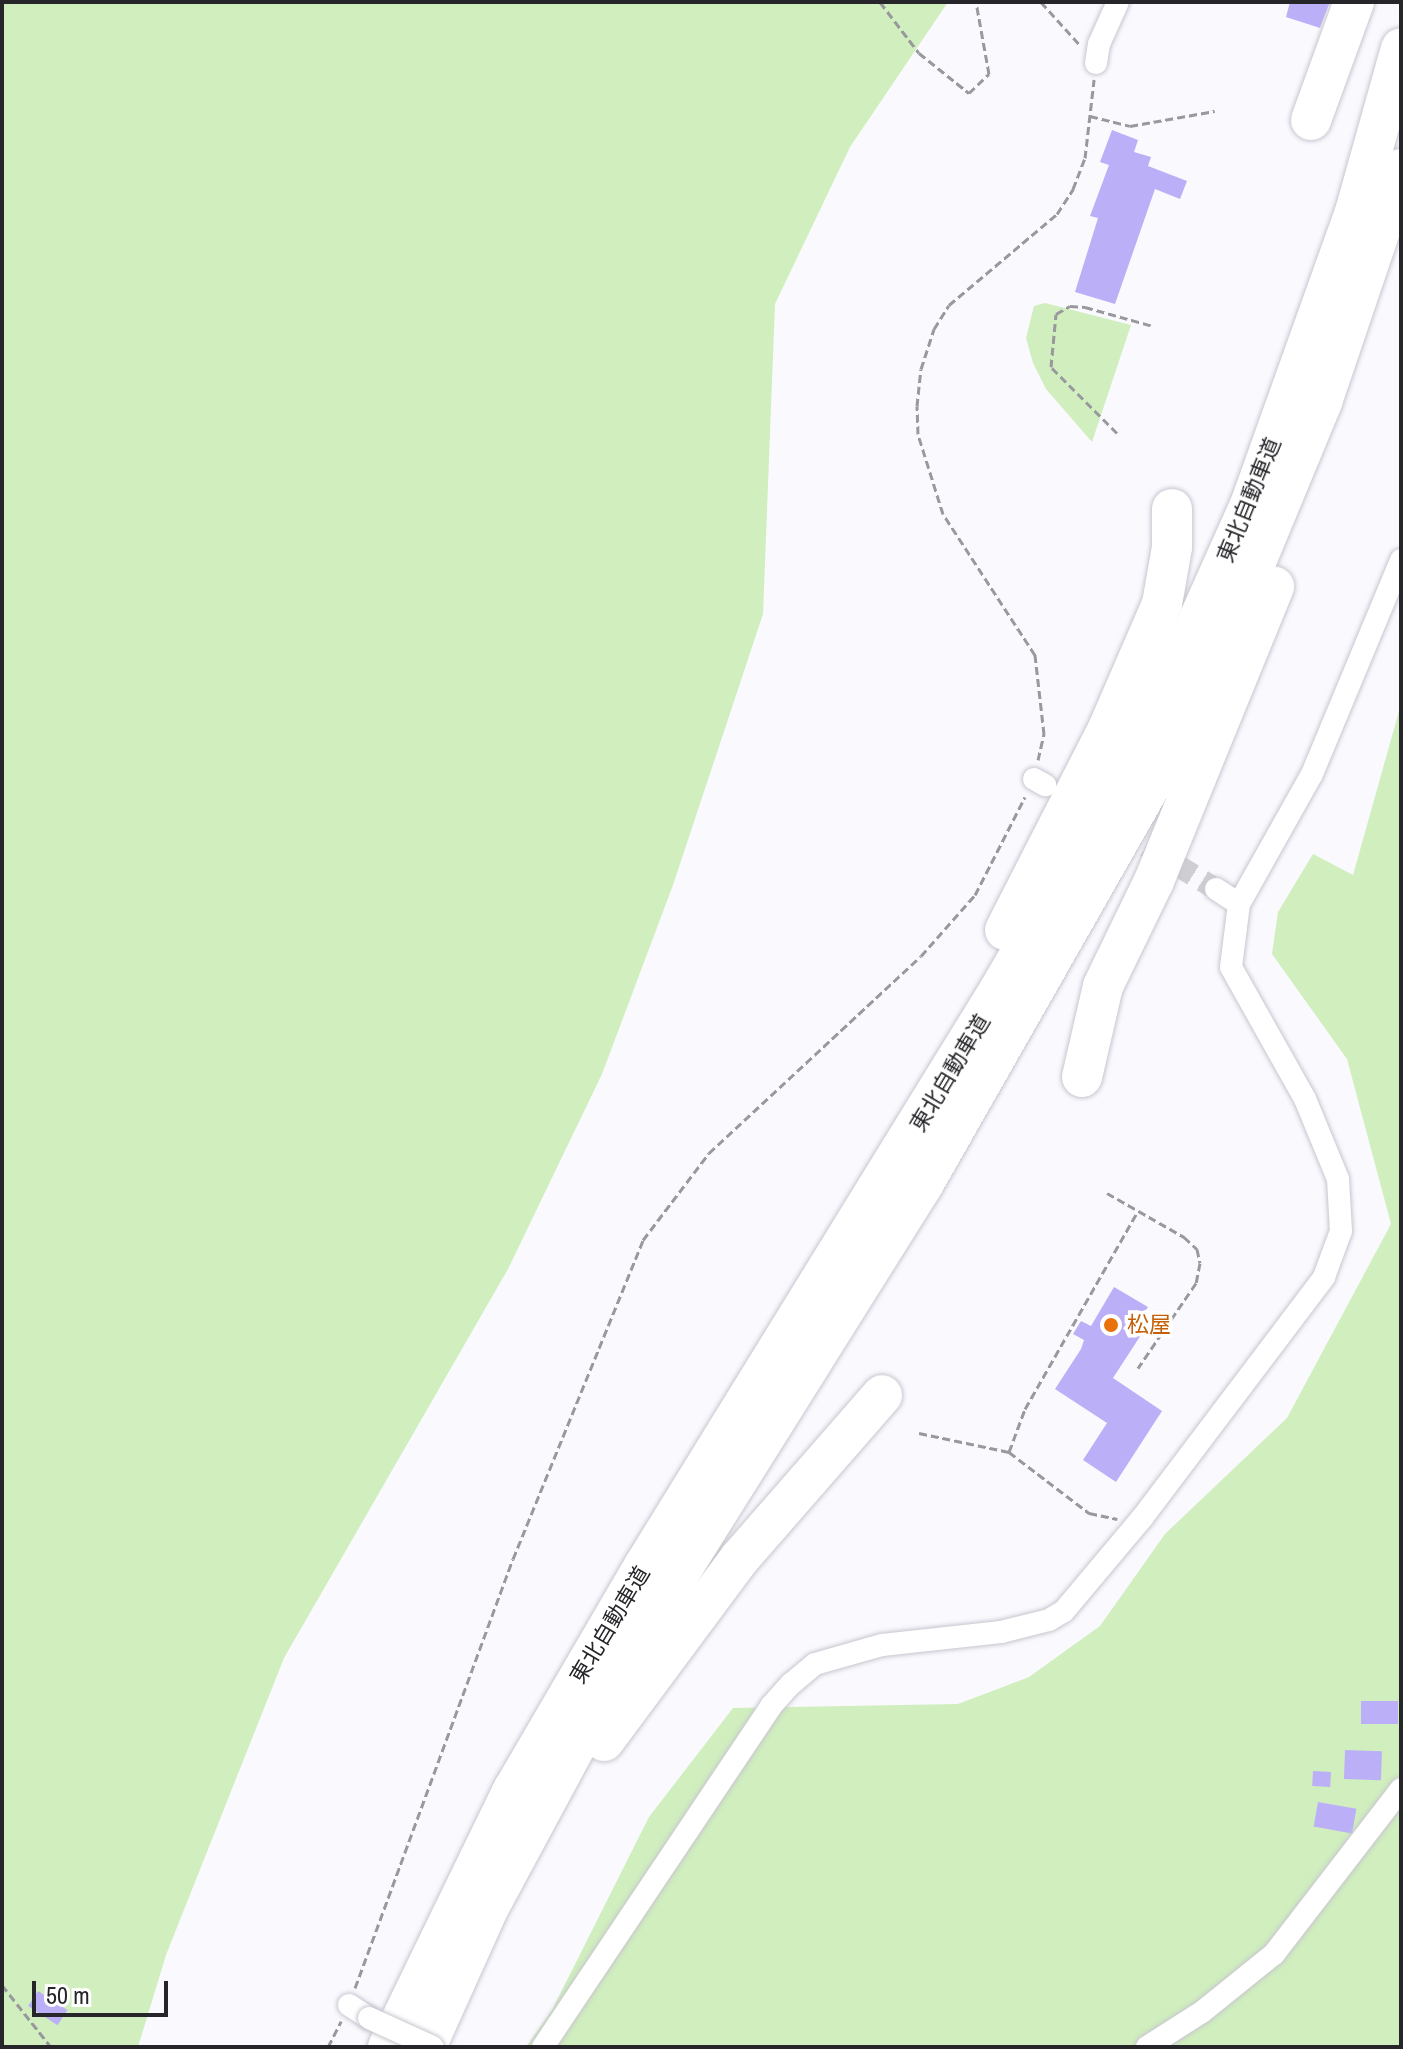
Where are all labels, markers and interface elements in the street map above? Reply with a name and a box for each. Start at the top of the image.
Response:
street label: 東北自動車道 [1212,434,1286,566]
street label: 東北自動車道 [905,1010,995,1136]
place label: 松屋 [1127,1312,1171,1338]
marker: 松屋 [1102,1316,1120,1334]
street label: 東北自動車道 [565,1562,655,1688]
scale bar [36,1965,172,2015]
text: 50 m [46,1979,90,2011]

